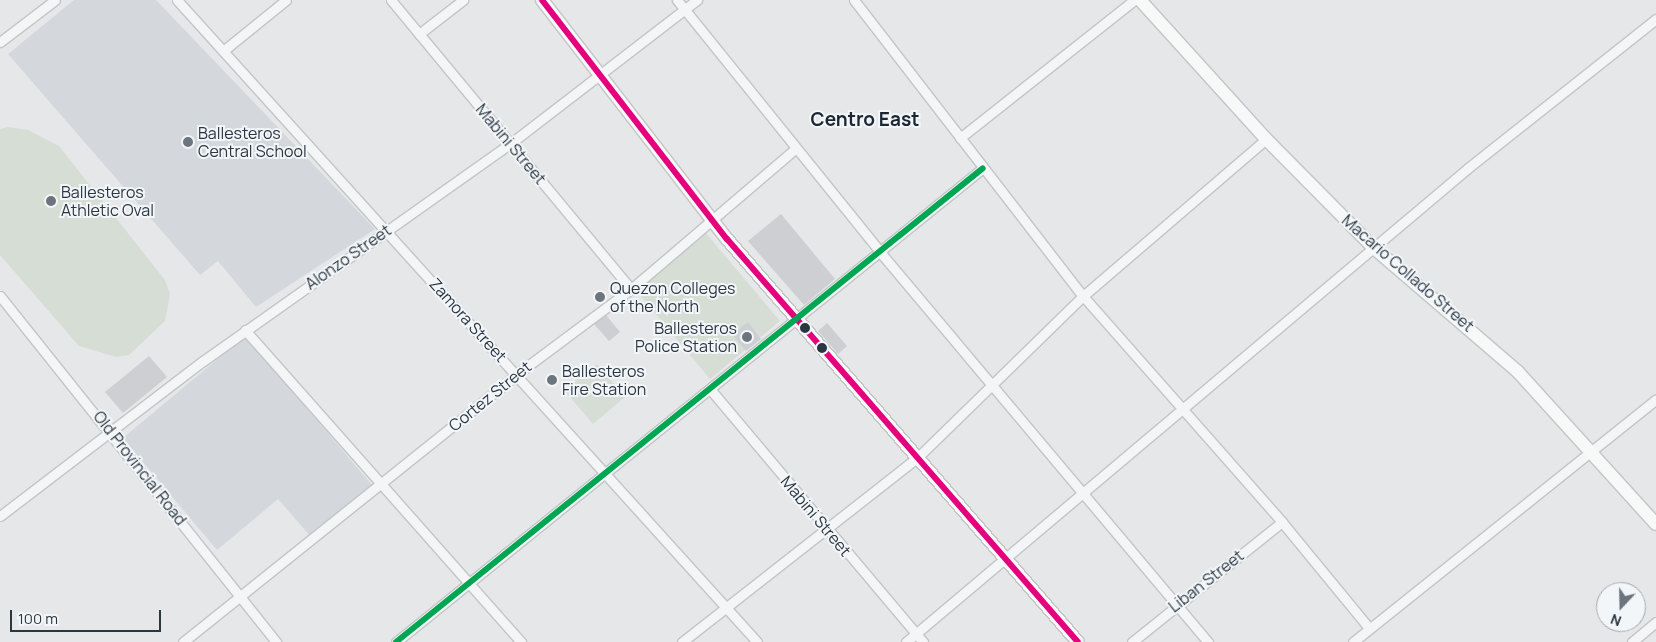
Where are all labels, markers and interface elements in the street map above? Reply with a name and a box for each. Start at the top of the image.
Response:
street label: Mabini Street [472,100,550,188]
district label: Centro East [811,109,919,131]
place label: Ballesteros Central School [198,123,307,161]
marker: Ballesteros Central School [182,136,194,148]
place label: Ballesteros Athletic Oval [61,182,154,220]
marker: Ballesteros Athletic Oval [45,195,57,207]
street label: Macario Collado Street [1338,210,1478,336]
street label: Alonzo Street [301,220,395,294]
street label: Zamora Street [425,274,511,366]
place label: Quezon Colleges of the North [610,278,735,316]
marker: Quezon Colleges of the North [594,291,606,303]
place label: Ballesteros Police Station [635,318,737,356]
unlabelled marker [800,323,810,333]
marker: Ballesteros Police Station [741,331,753,343]
unlabelled marker [817,343,827,353]
street label: Cortez Street [445,357,535,435]
place label: Ballesteros Fire Station [562,361,646,399]
marker: Ballesteros Fire Station [546,374,558,386]
street label: Old Provincial Road [89,407,191,529]
street label: Mabini Street [777,472,855,560]
street label: Liban Street [1165,546,1247,616]
north arrow [1596,582,1646,632]
scale bar [12,600,164,632]
text: 100 m [18,608,58,629]
text: N [1608,610,1624,631]

